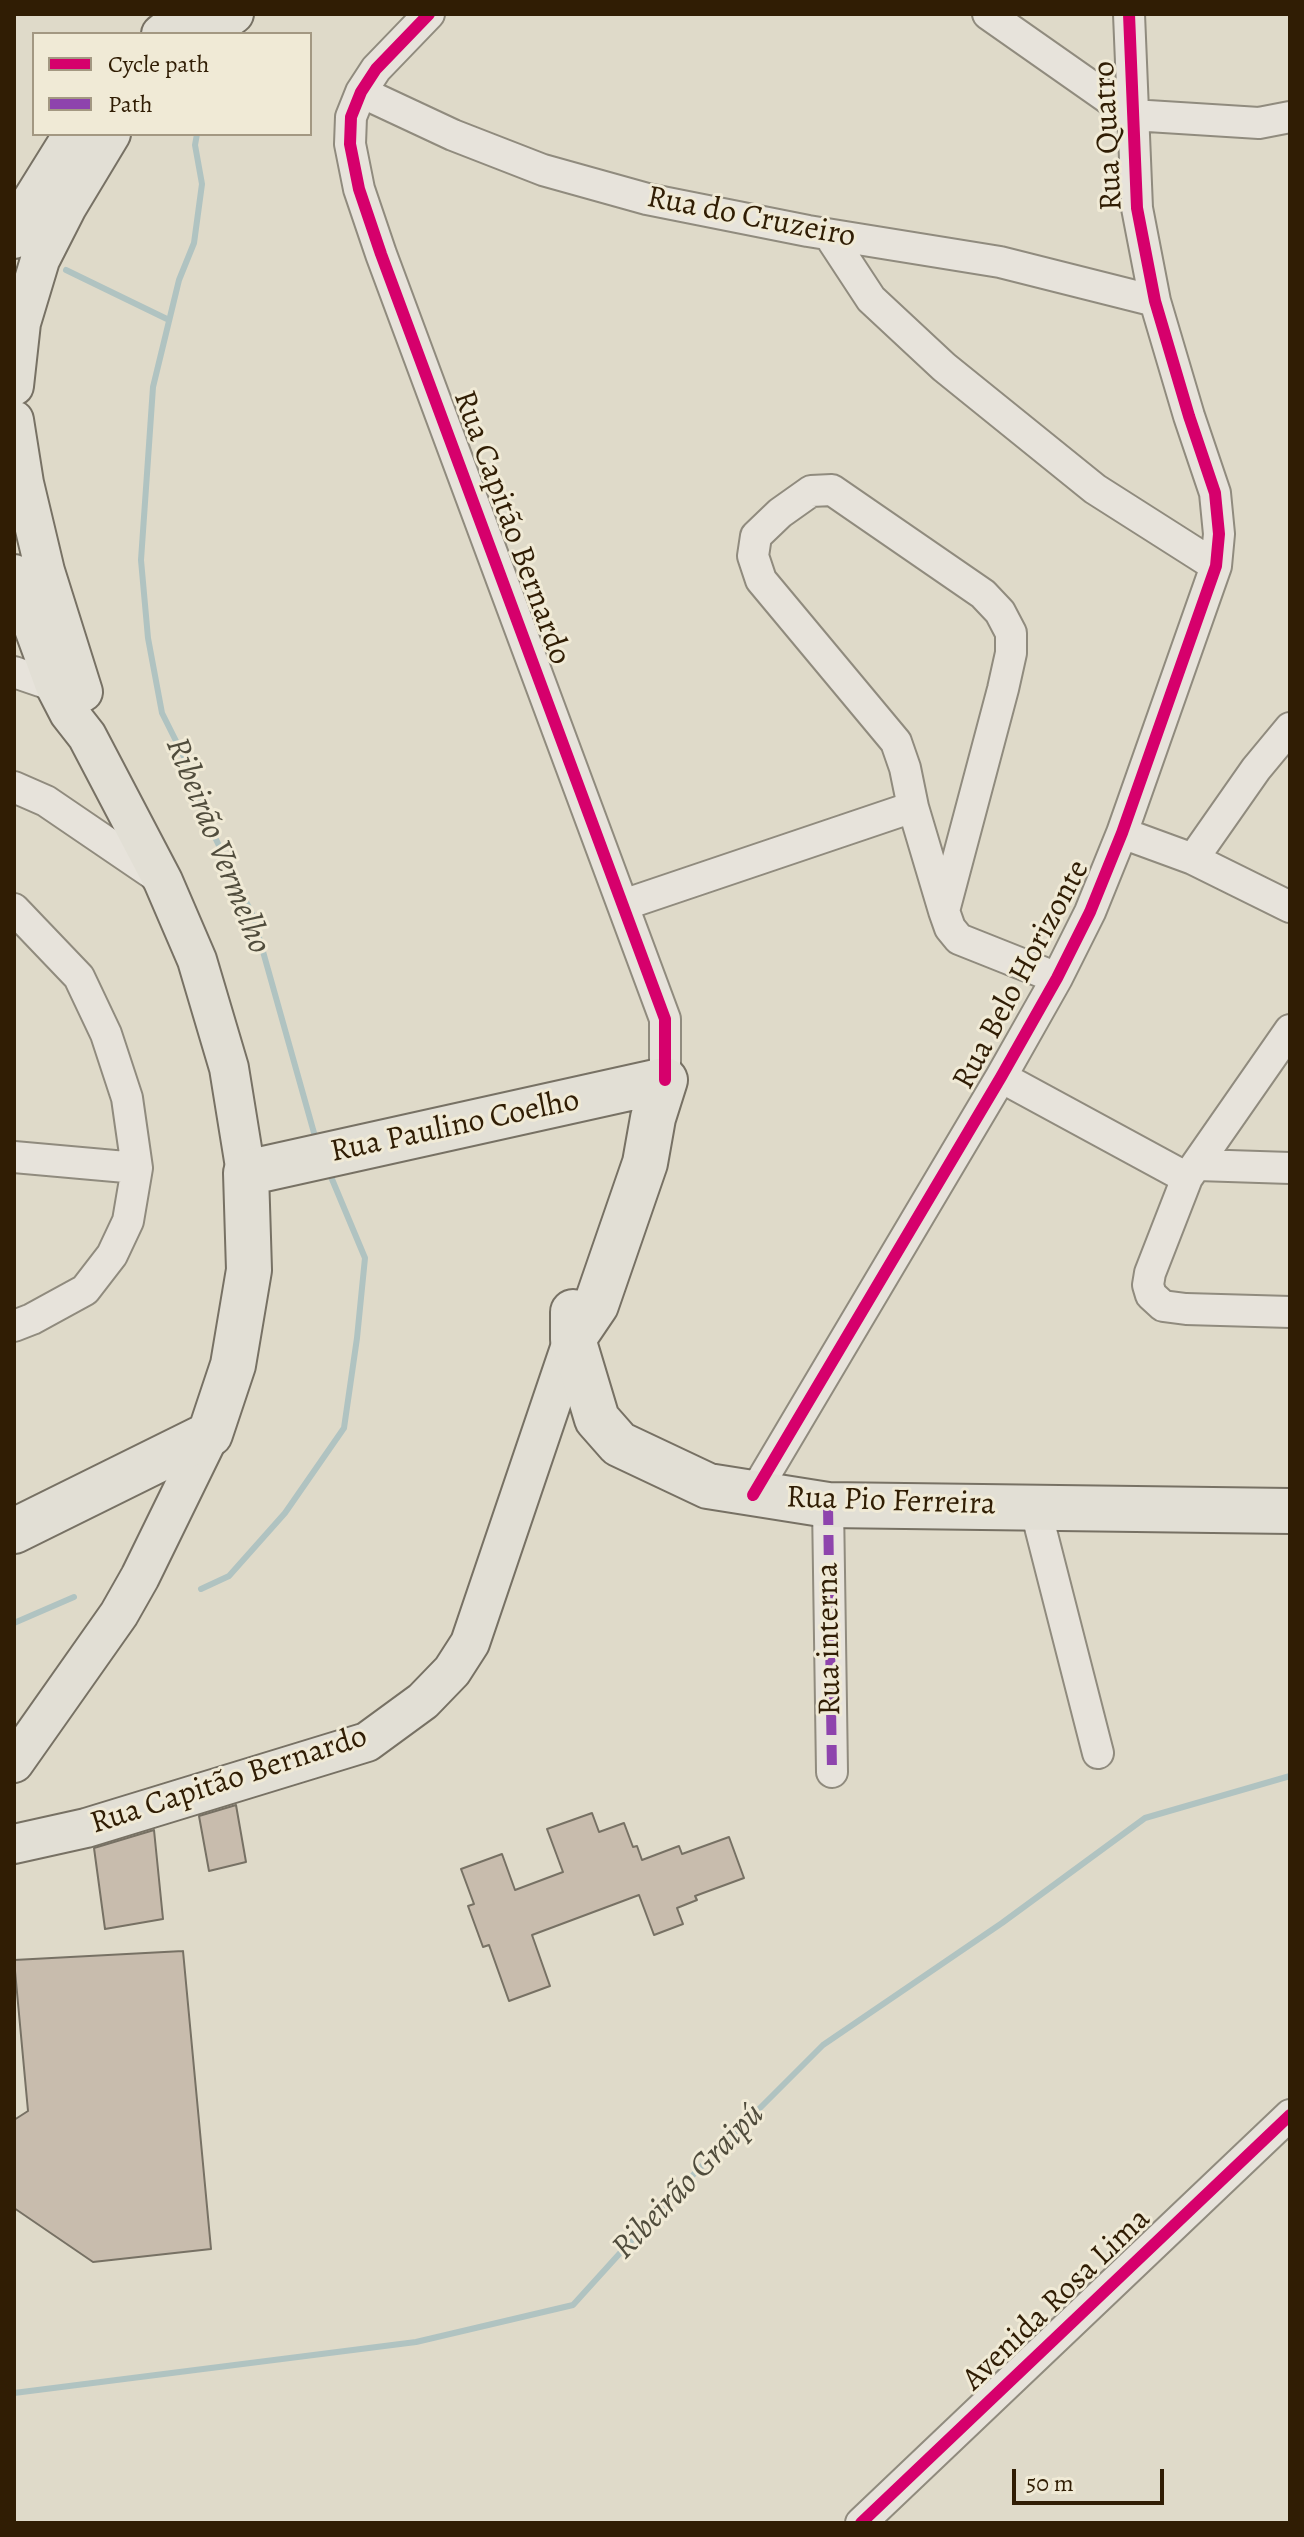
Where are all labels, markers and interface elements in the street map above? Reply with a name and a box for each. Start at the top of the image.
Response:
legend [32,32,312,136]
text: Cycle path [108,48,209,80]
street label: Rua Quatro [1086,60,1132,212]
text: Path [108,88,153,120]
street label: Rua do Cruzeiro [644,179,858,257]
street label: Rua Capitão Bernardo [444,386,578,670]
water label: Ribeirão Vermelho [155,732,279,960]
street label: Rua Belo Horizonte [945,854,1099,1096]
street label: Rua Paulino Coelho [327,1082,583,1172]
street label: Rua Pio Ferreira [786,1479,996,1525]
street label: Rua interna [809,1562,851,1716]
street label: Rua Capitão Bernardo [86,1718,372,1844]
water label: Ribeirão Graipú [604,2095,774,2269]
street label: Avenida Rosa Lima [955,2201,1159,2399]
scale bar [1016,2453,1168,2503]
text: 50 m [1026,2467,1074,2499]

